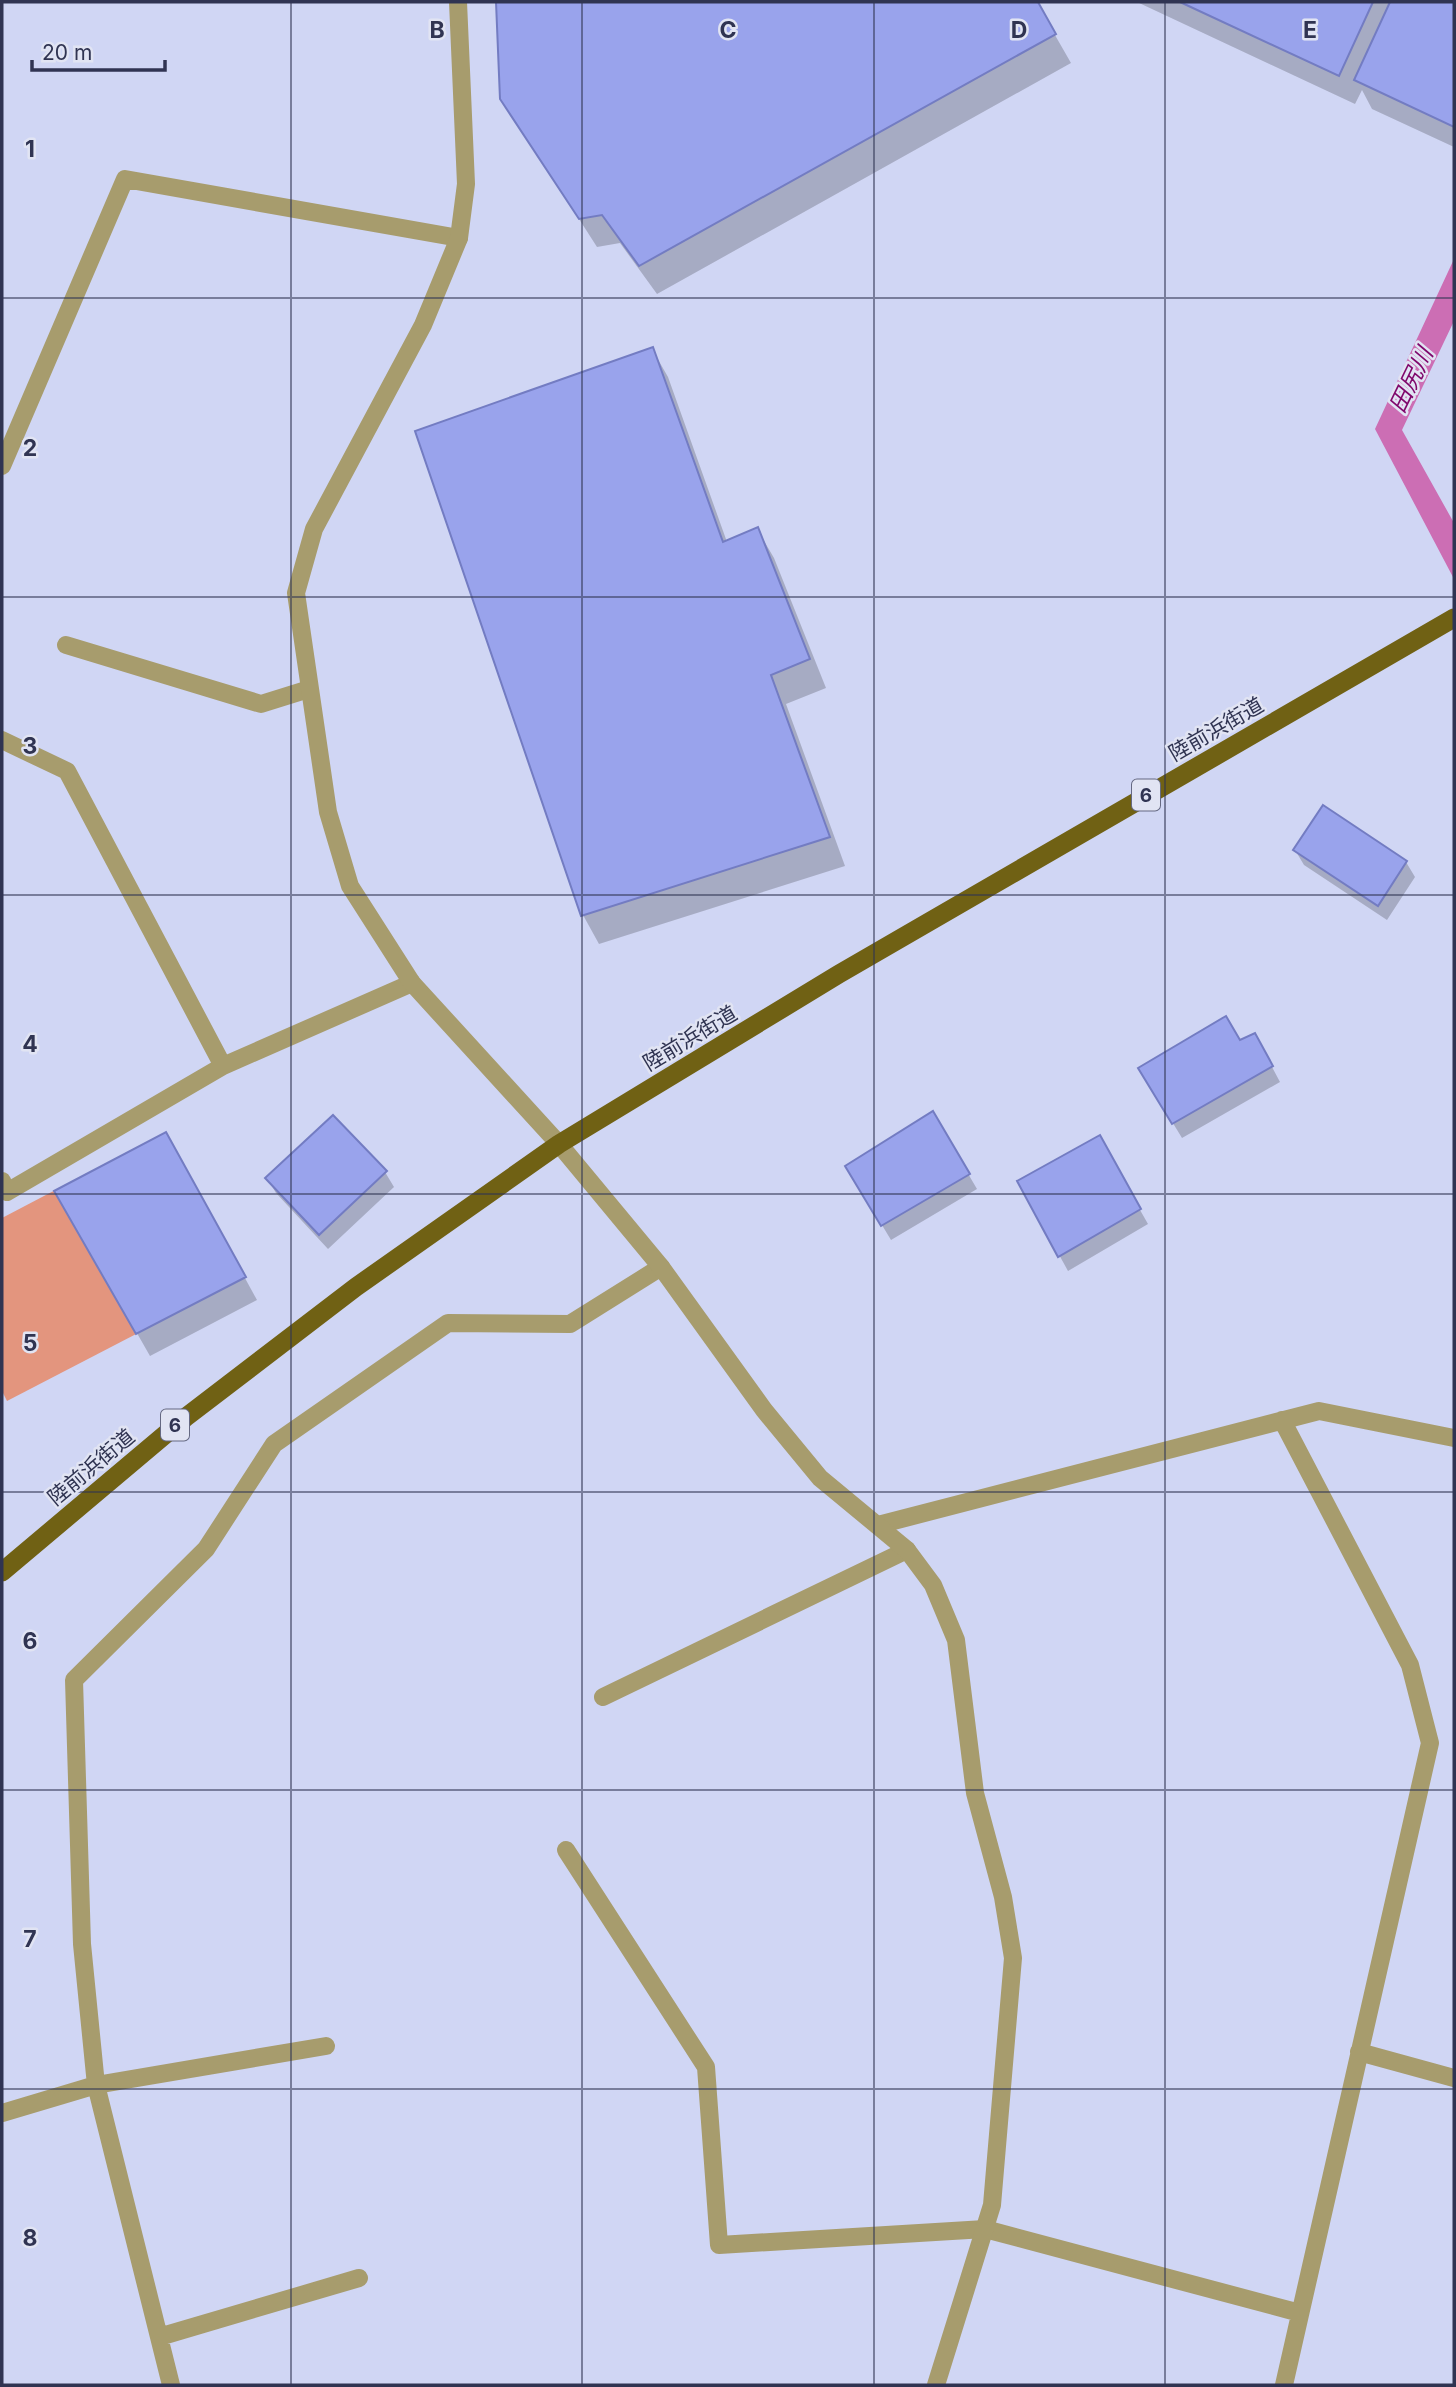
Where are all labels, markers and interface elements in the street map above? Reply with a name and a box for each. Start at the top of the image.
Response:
text: B [429,16,445,44]
text: C [719,16,737,44]
text: D [1011,16,1027,44]
text: E [1303,16,1317,44]
scale bar [32,28,164,72]
text: 20 m [42,40,92,65]
text: 1 [25,135,35,163]
water label: 田尻川 [1383,340,1440,417]
text: 2 [23,434,37,462]
street label: 陸前浜街道 [1164,692,1268,766]
text: 3 [23,732,37,760]
road number: 6 [1132,780,1160,810]
street label: 陸前浜街道 [639,1000,741,1076]
text: 4 [22,1030,38,1058]
text: 5 [23,1329,37,1357]
road number: 6 [161,1410,189,1441]
street label: 陸前浜街道 [43,1424,139,1510]
text: 6 [23,1627,37,1655]
text: 7 [23,1925,37,1953]
text: 8 [23,2224,37,2252]

